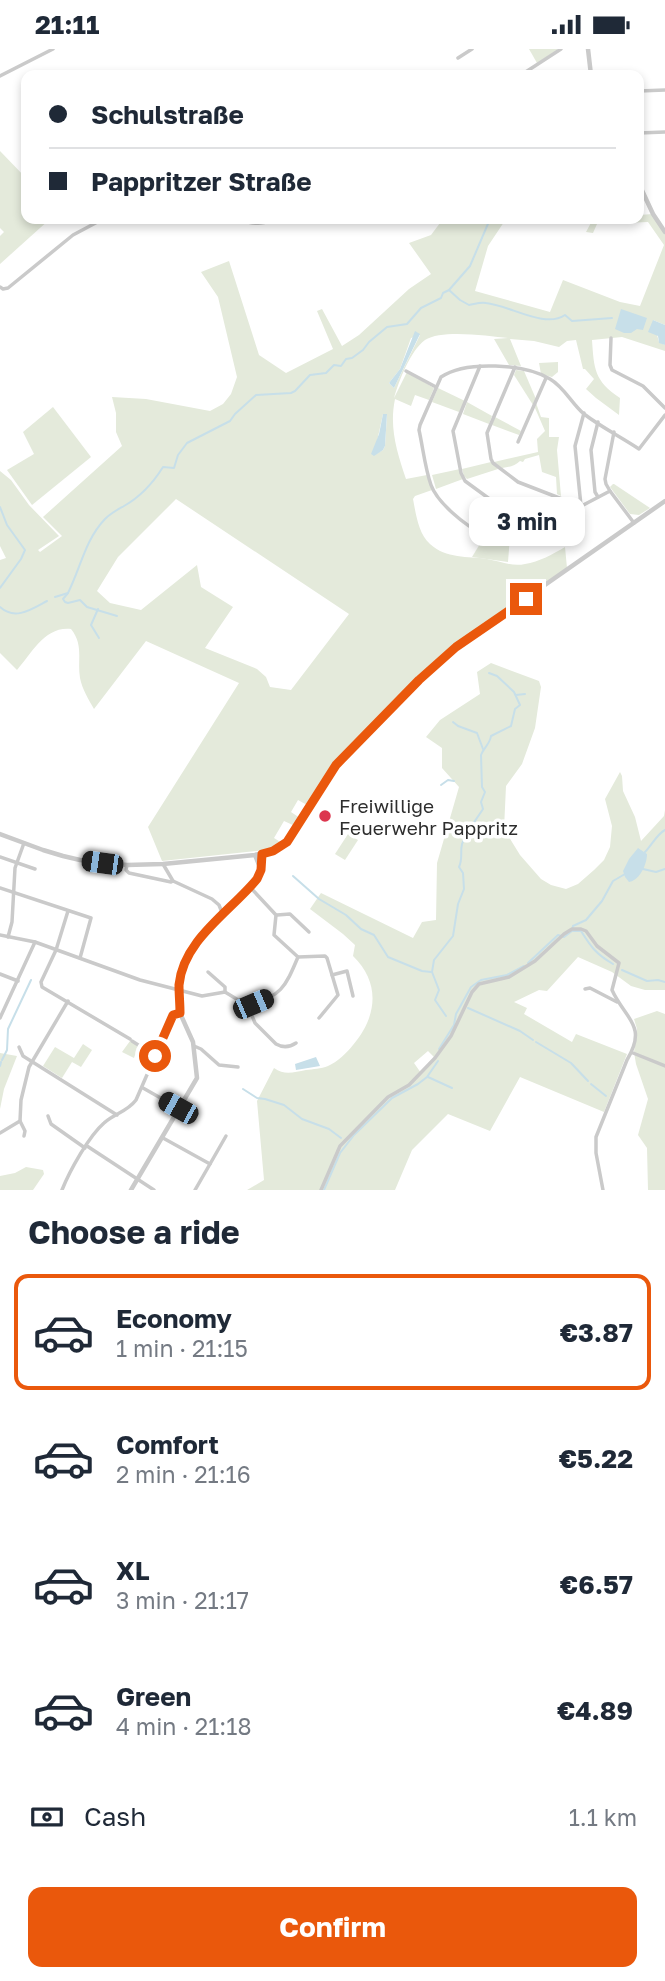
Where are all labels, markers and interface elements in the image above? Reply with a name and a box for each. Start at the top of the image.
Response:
text: 21:11 [35,9,99,40]
text: Schulstraße [91,99,244,130]
text: Pappritzer Straße [91,166,311,197]
callout: 3 min [468,497,584,547]
text: 3 min [497,507,557,535]
route end [510,583,542,615]
place label: Freiwillige Feuerwehr Pappritz [339,794,518,839]
marker: Freiwillige Feuerwehr Pappritz [317,808,333,824]
car [80,850,125,876]
car [230,986,277,1022]
route start [139,1040,171,1072]
car [155,1089,202,1127]
text: Choose a ride [28,1213,240,1251]
icon: car [32,1301,95,1364]
text: Economy [116,1303,232,1334]
text: €3.87 [560,1317,633,1348]
text: 1 min · 21:15 [116,1334,248,1362]
icon: car [32,1427,95,1490]
text: Comfort [116,1429,219,1460]
text: €5.22 [559,1443,633,1474]
text: 2 min · 21:16 [116,1460,251,1488]
icon: car [32,1553,95,1616]
text: XL [116,1555,150,1586]
text: €6.57 [560,1569,633,1600]
text: 3 min · 21:17 [116,1586,249,1614]
icon: car [32,1679,95,1742]
text: Green [116,1681,191,1712]
text: €4.89 [557,1695,633,1726]
text: 4 min · 21:18 [116,1712,251,1740]
icon: cash [28,1798,66,1836]
text: Cash [84,1801,146,1832]
text: 1.1 km [569,1803,637,1831]
button: Confirm [28,1887,637,1967]

